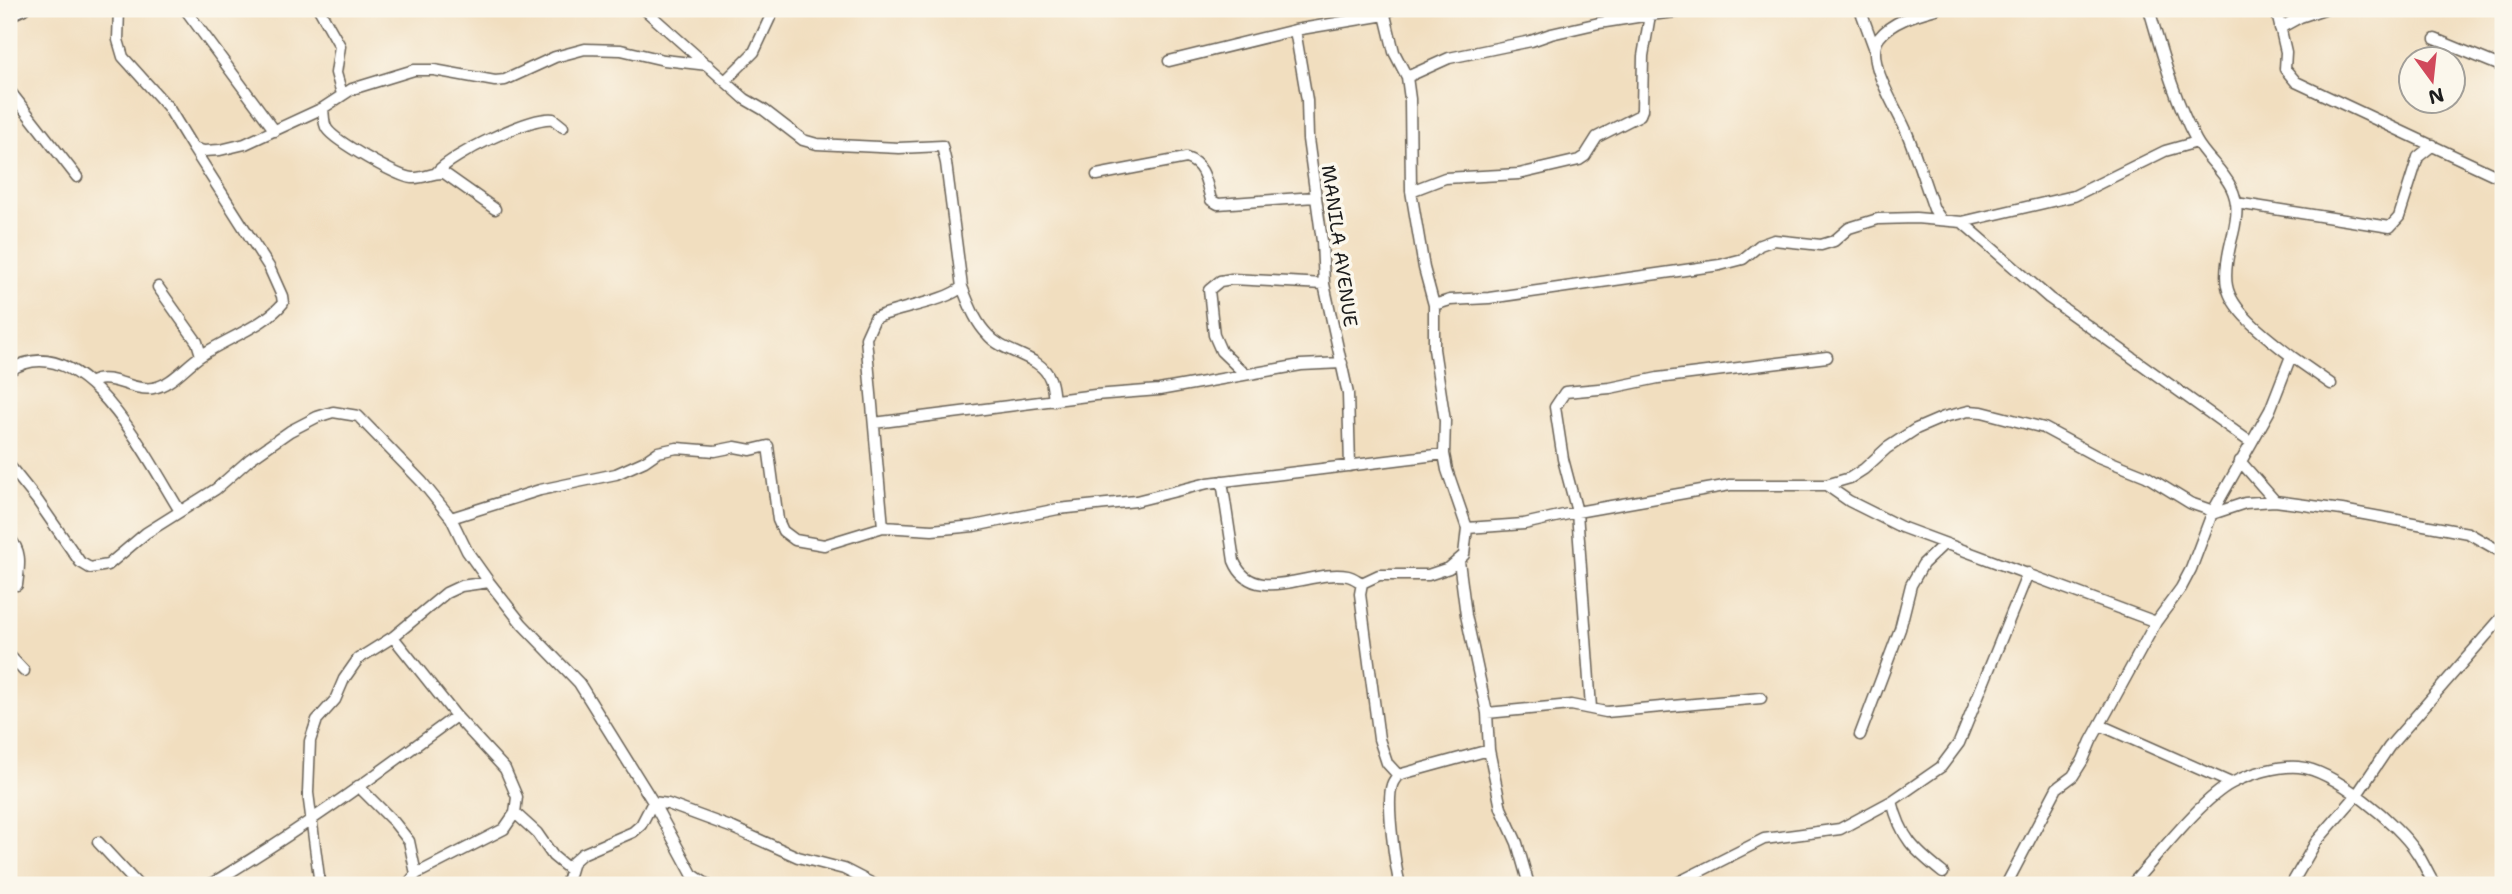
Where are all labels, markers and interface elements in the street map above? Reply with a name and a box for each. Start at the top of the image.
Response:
north arrow [2396,46,2466,116]
text: N [2426,82,2447,110]
street label: MANILA AVENUE [1316,163,1363,329]

